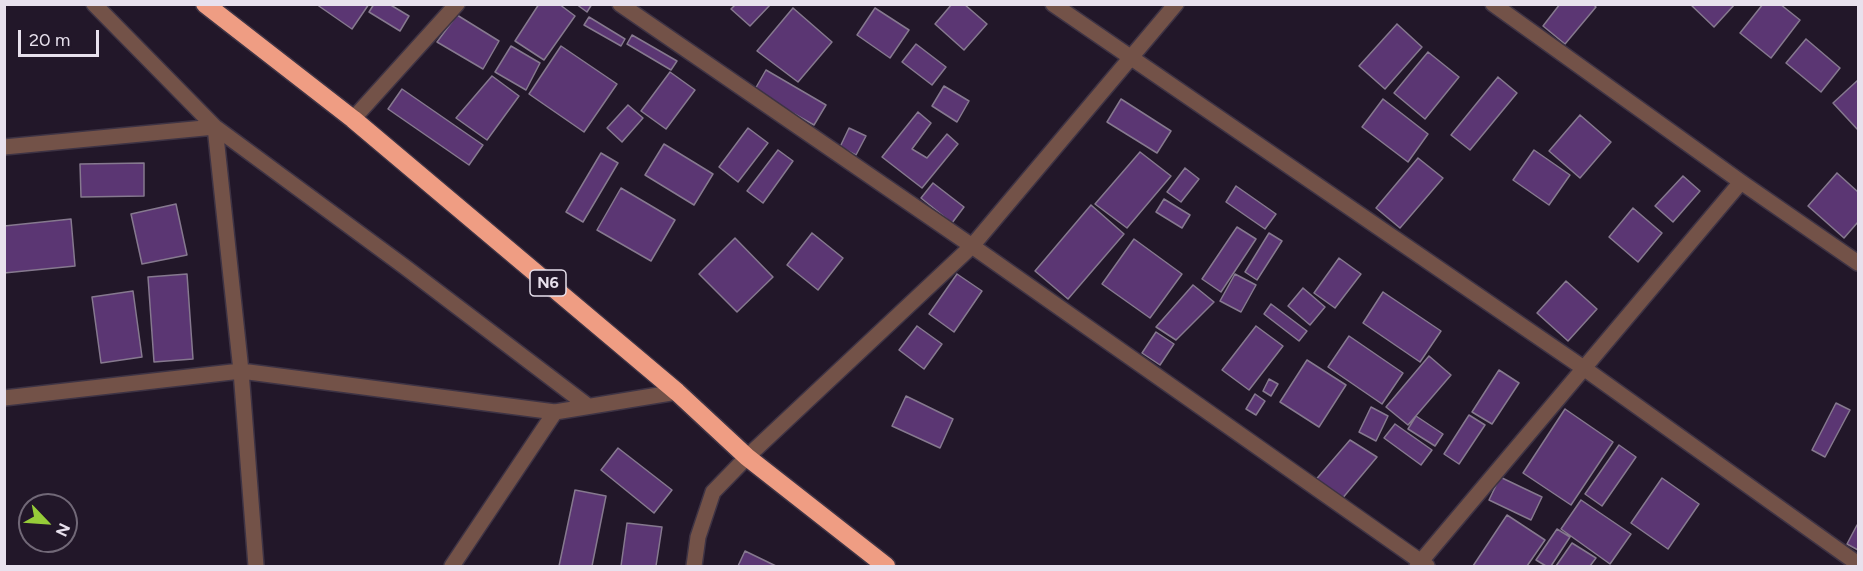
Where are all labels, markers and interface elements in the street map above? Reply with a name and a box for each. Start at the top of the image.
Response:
scale bar [21,18,102,56]
text: 20 m [29,29,70,51]
road number: N6 [530,270,566,296]
north arrow [18,493,78,553]
text: N [52,520,74,540]

